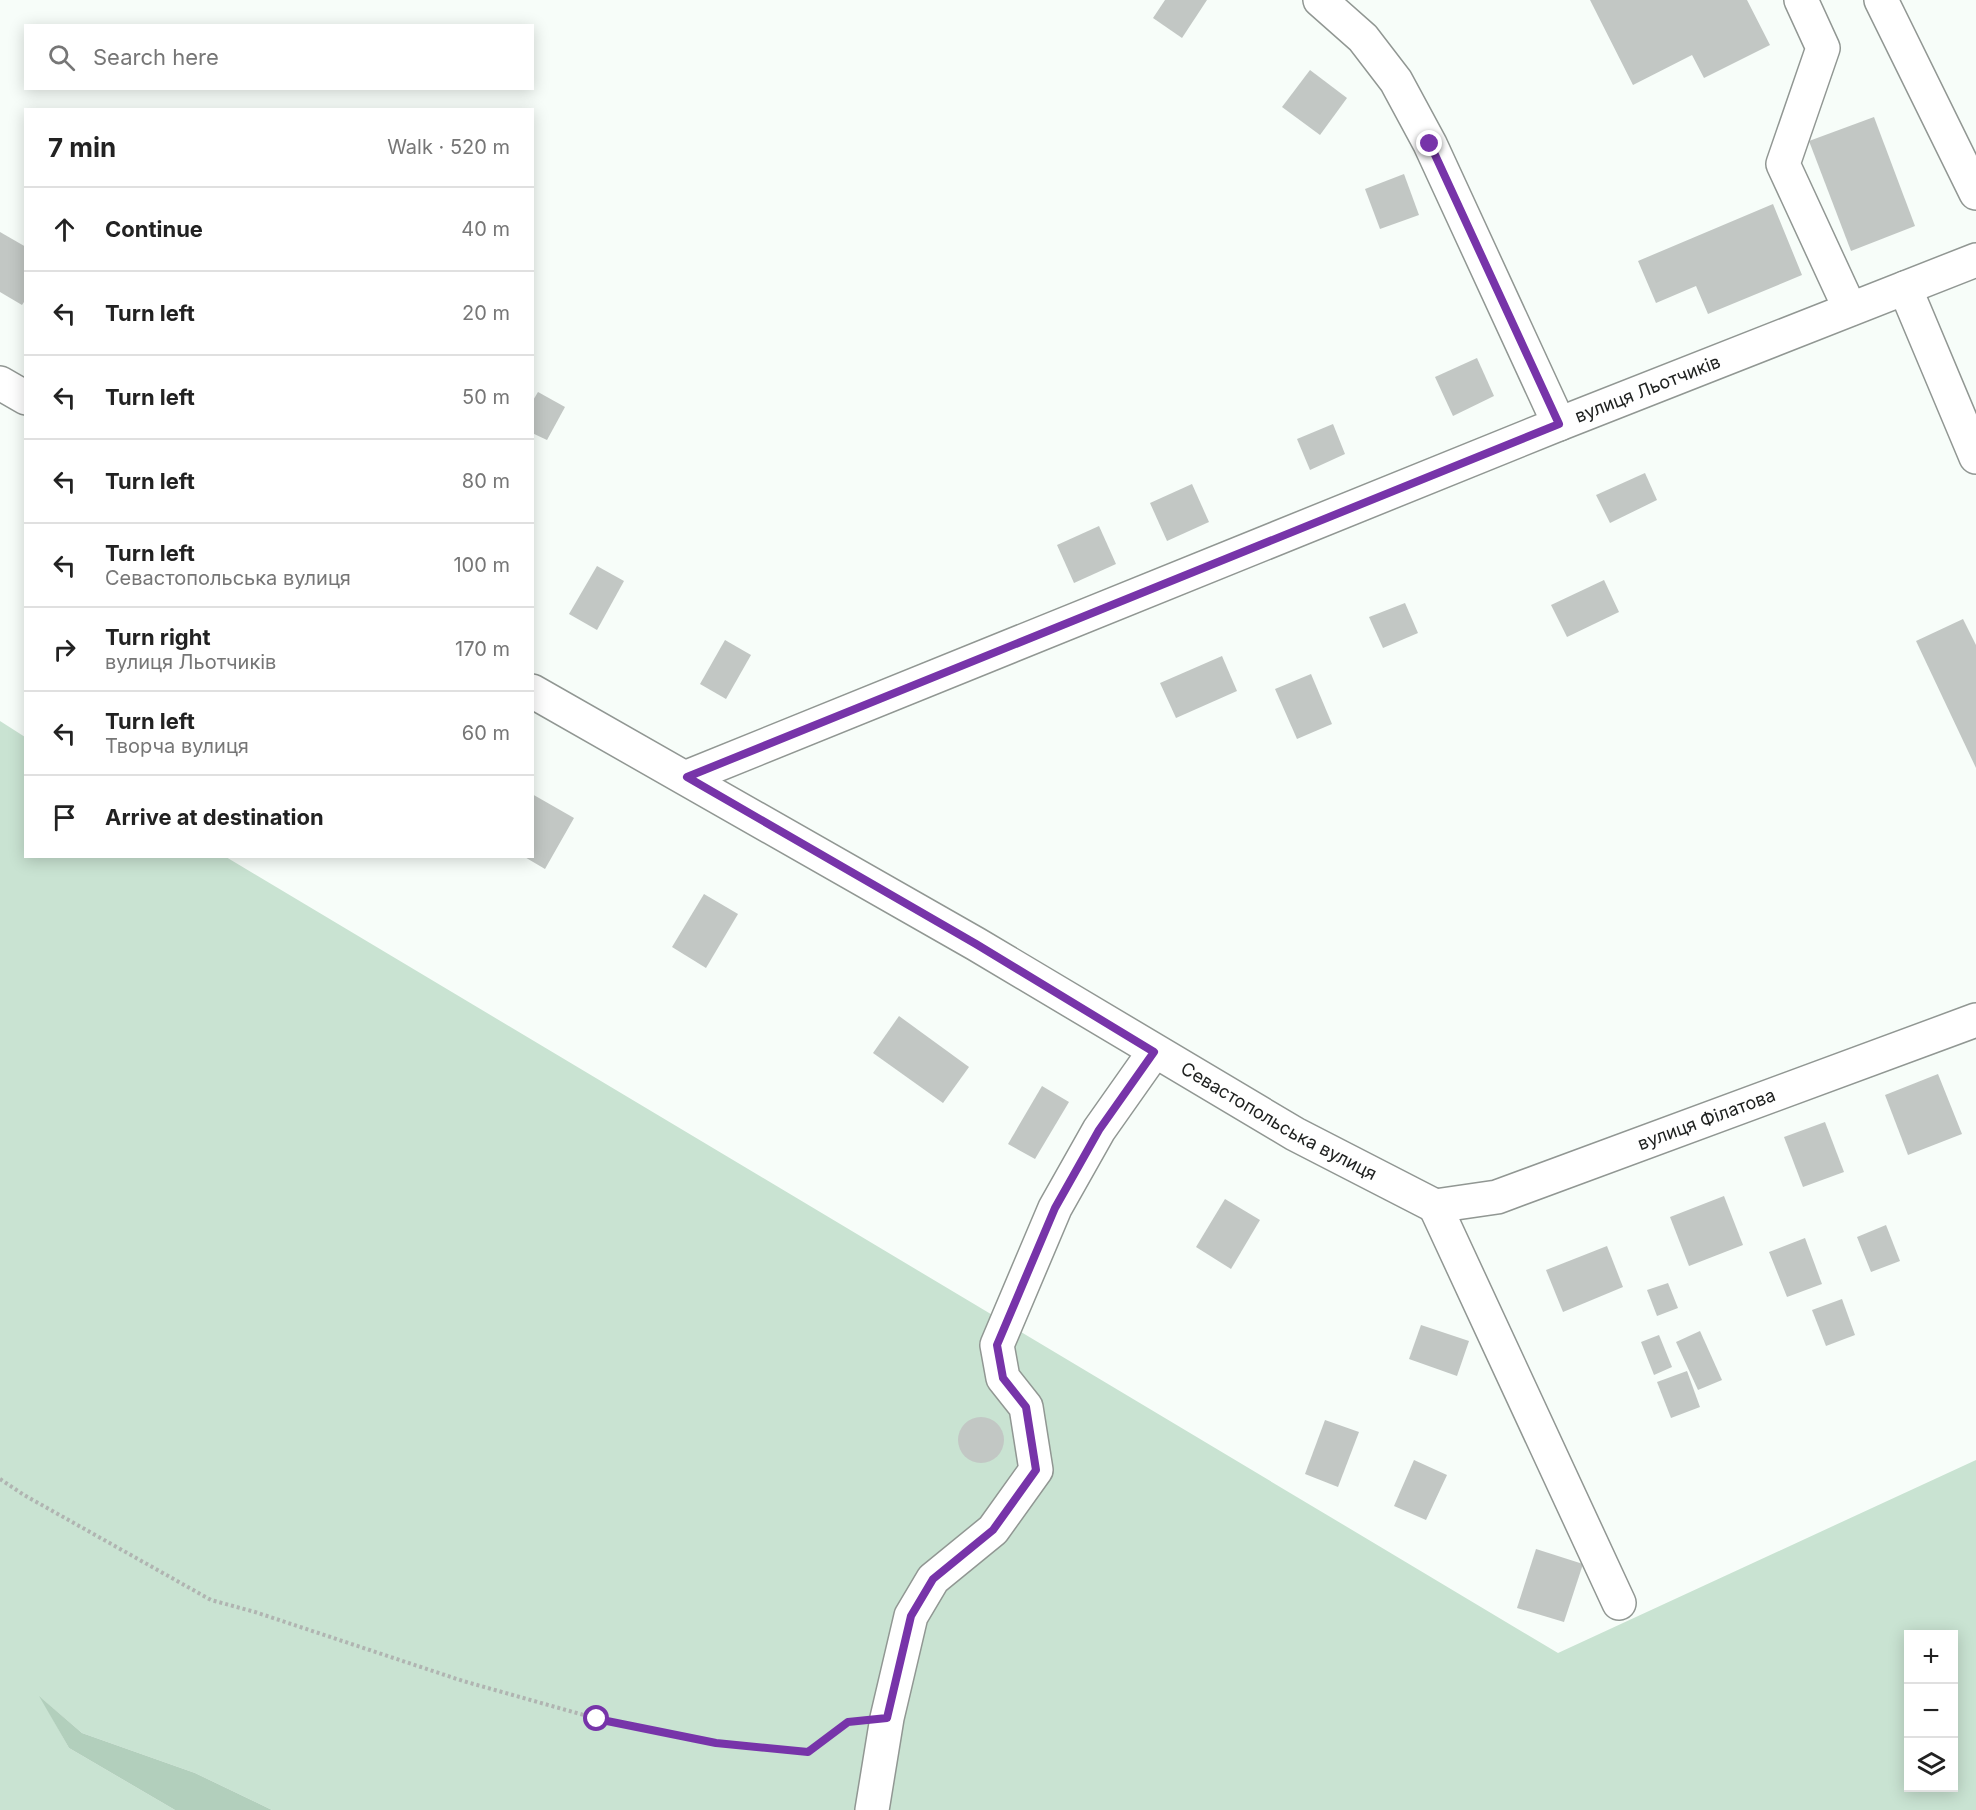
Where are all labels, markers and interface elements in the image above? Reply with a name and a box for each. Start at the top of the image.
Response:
search box [24,24,534,90]
icon: search [45,41,78,74]
text: Search here [93,44,219,70]
route end [1416,130,1442,156]
text: 7 min [48,132,116,163]
text: Walk · 520 m [387,135,510,159]
icon: ahead [48,213,81,246]
text: Continue [105,216,203,242]
text: 40 m [461,217,510,241]
icon: left [48,297,81,330]
text: Turn left [105,300,195,326]
text: 20 m [462,301,510,325]
street label: вулиця Льотчиків [1572,351,1723,427]
icon: left [48,381,81,414]
text: Turn left [105,384,195,410]
text: 50 m [462,385,510,409]
icon: left [48,465,81,498]
text: Turn left [105,468,195,494]
text: 80 m [462,469,510,493]
text: Turn left [105,540,195,566]
icon: left [48,549,81,582]
text: 100 m [453,553,510,577]
text: Севастопольська вулиця [105,566,351,590]
text: Turn right [105,624,211,650]
icon: right [48,633,81,666]
text: 170 m [455,637,510,661]
text: вулиця Льотчиків [105,650,276,674]
text: Turn left [105,708,195,734]
icon: left [48,717,81,750]
text: 60 m [462,721,510,745]
text: Творча вулиця [105,734,249,758]
icon: arrive [48,801,81,834]
text: Arrive at destination [105,804,324,830]
street label: Севастопольська вулиця [1177,1057,1380,1184]
street label: вулиця Філатова [1635,1084,1778,1154]
map controls [1904,1630,1958,1792]
button: + [1904,1630,1958,1684]
button: − [1904,1684,1958,1738]
route start [583,1705,609,1731]
button: layers [1904,1738,1958,1792]

